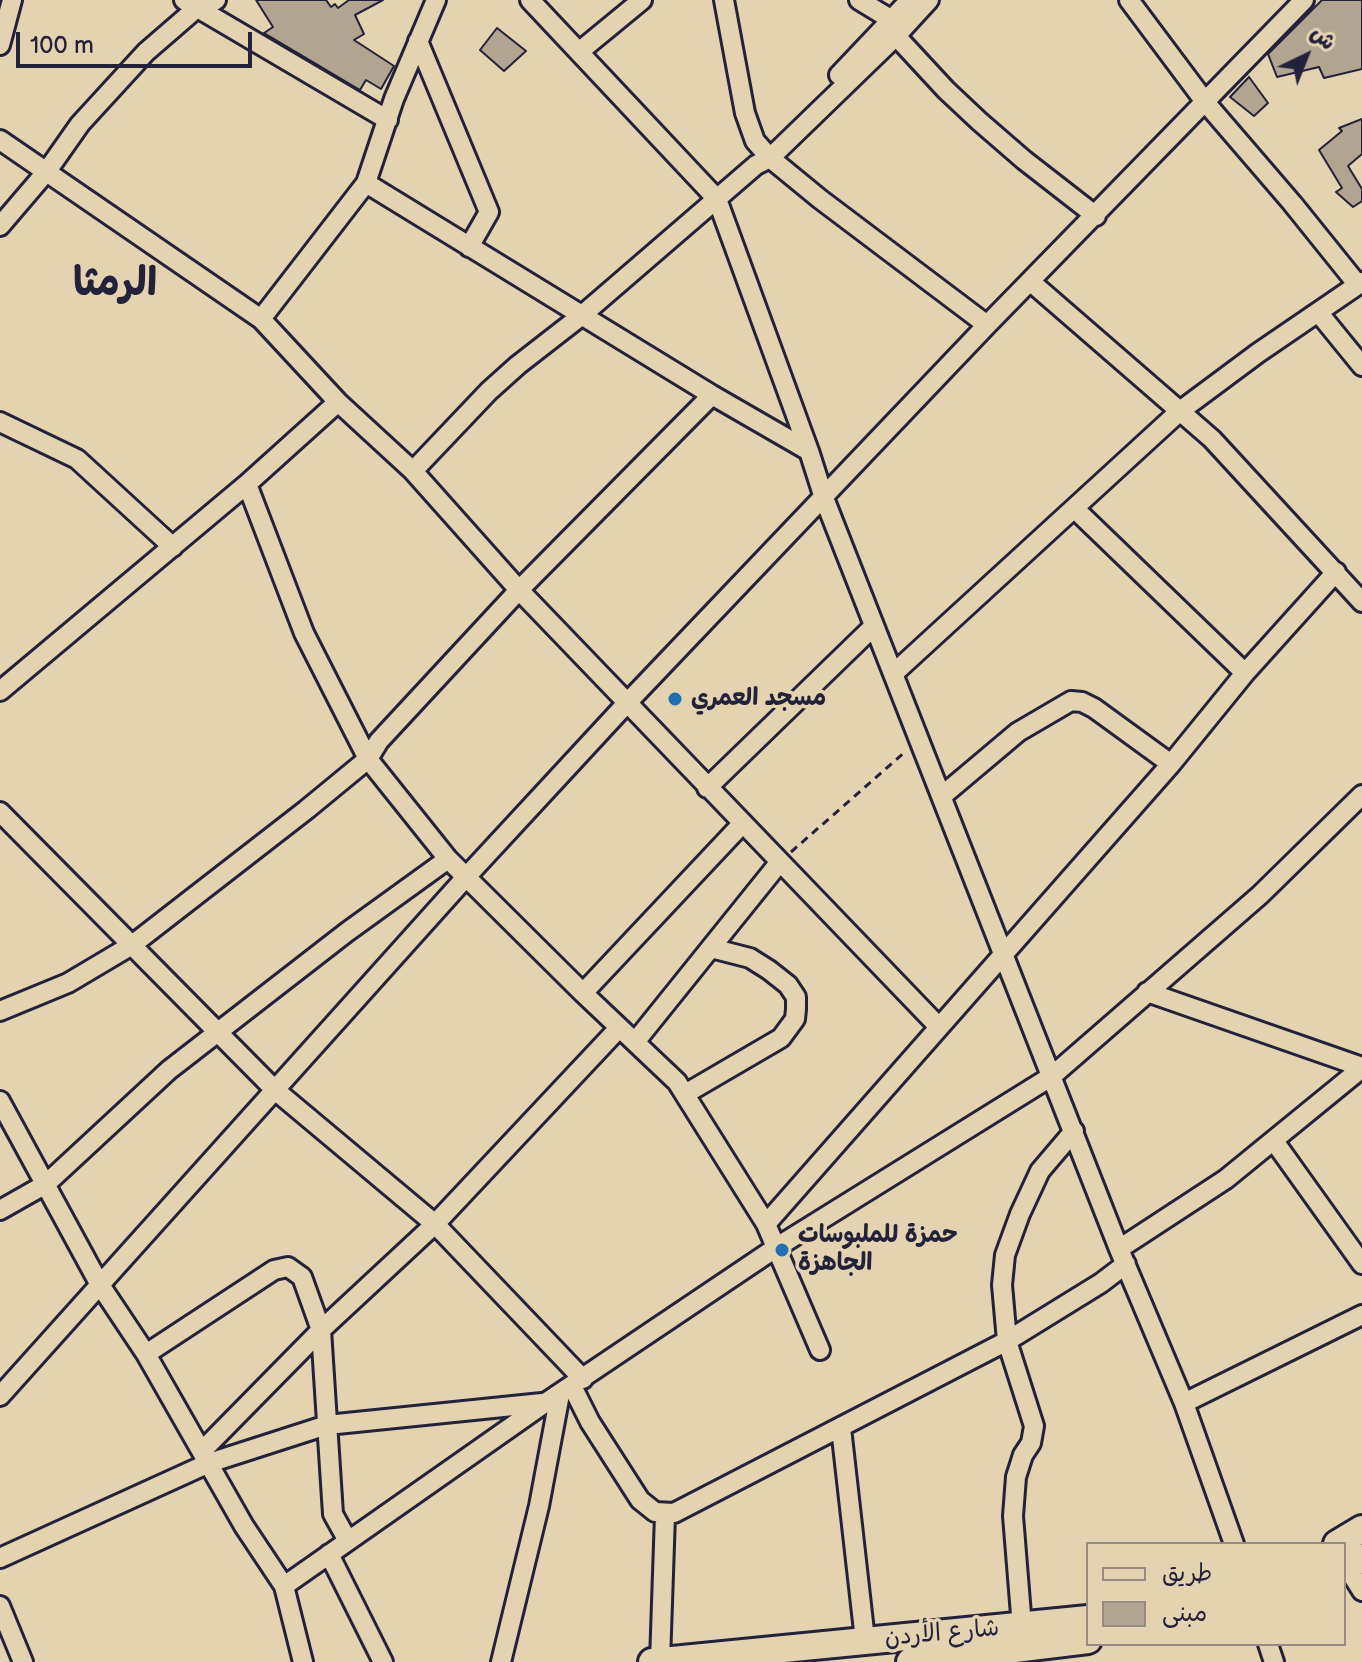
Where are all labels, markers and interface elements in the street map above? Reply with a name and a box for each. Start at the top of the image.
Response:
scale bar [20,16,256,66]
north arrow [1266,16,1346,96]
text: ش [1305,20,1341,56]
text: 100 m [30,31,94,60]
district label: الرمثا [73,261,157,309]
place label: مسجد العمري [691,685,826,713]
marker: مسجد العمري [666,690,684,708]
place label: حمزة للملبوسات الجاهزة [798,1222,958,1278]
marker: حمزة للملبوسات الجاهزة [773,1241,791,1259]
legend [1086,1542,1346,1646]
text: طريق [1162,1559,1212,1588]
text: مبنى [1162,1599,1207,1628]
street label: شارع الأردن [884,1615,1000,1653]

